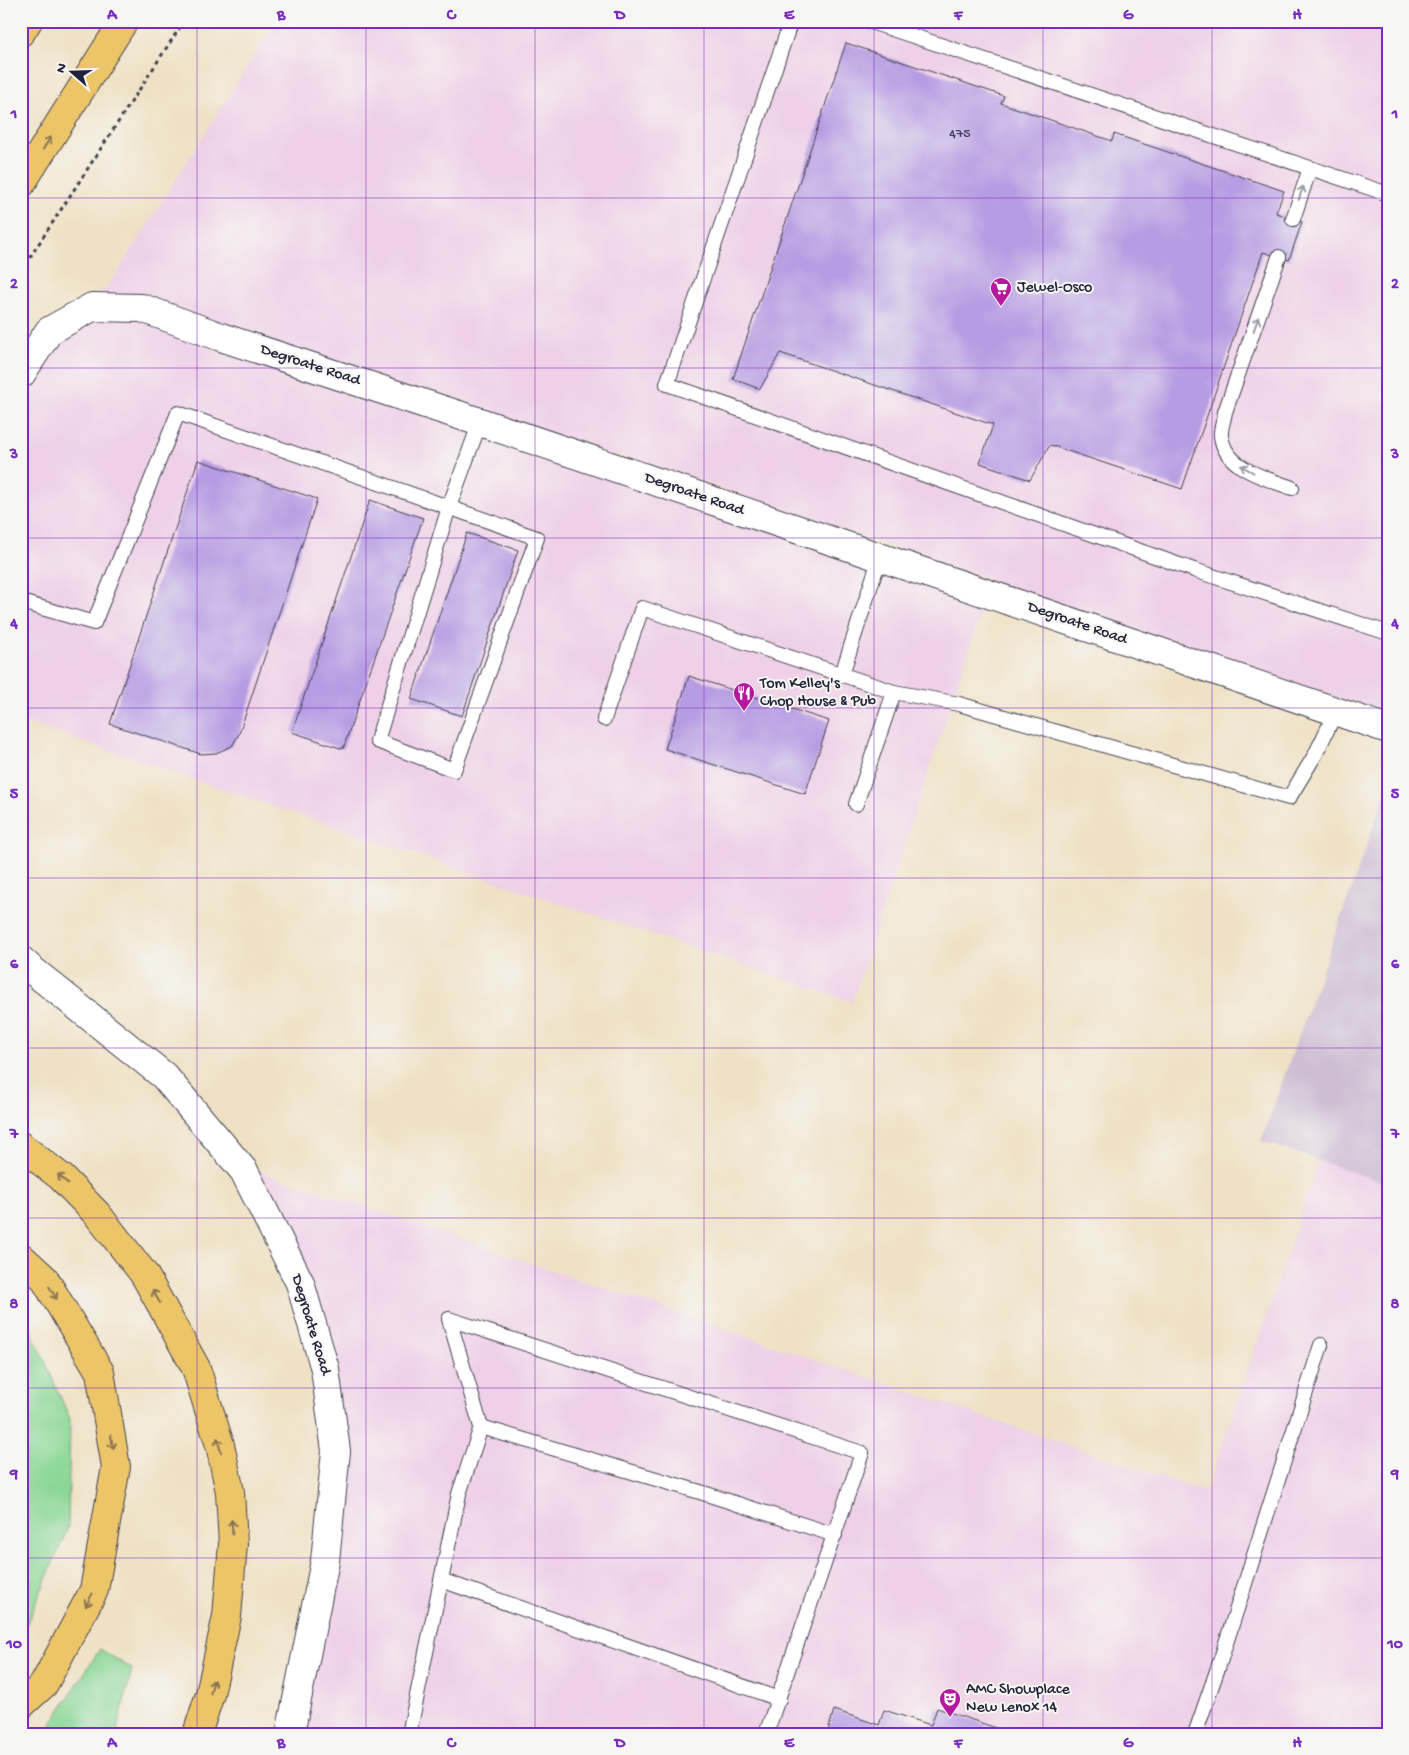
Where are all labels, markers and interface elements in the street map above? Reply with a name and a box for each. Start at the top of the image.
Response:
text: A [106,7,118,26]
text: B [276,7,286,26]
text: C [446,7,457,26]
text: D [613,7,626,26]
text: E [784,7,795,26]
text: F [953,7,964,26]
text: G [1123,7,1134,26]
text: H [1292,7,1302,26]
north arrow [48,48,98,98]
text: N [53,61,72,76]
text: 1 [10,106,17,125]
text: 1 [1391,106,1398,125]
house number: 475 [949,126,971,143]
one-way arrow [43,136,53,150]
one-way arrow [1297,186,1306,202]
text: 2 [10,276,18,295]
supermarket icon: Jewel-Osco [989,276,1013,307]
text: 2 [1391,276,1399,295]
place label: Jewel-Osco [1017,279,1092,298]
one-way arrow [1252,317,1261,332]
street label: Degroate Road [257,341,364,392]
text: 3 [9,446,18,465]
text: 3 [1390,446,1399,465]
one-way arrow [1241,464,1255,474]
street label: Degroate Road [641,469,748,521]
street label: Degroate Road [1024,598,1131,650]
text: 4 [9,616,18,635]
text: 4 [1390,616,1399,635]
place label: Tom Kelley's Chop House & Pub [759,675,877,712]
restaurant icon: Tom Kelley's Chop House & Pub [732,681,756,712]
text: 5 [10,786,19,805]
text: 5 [1391,786,1400,805]
text: 6 [10,956,19,975]
text: 6 [1391,956,1400,975]
text: 7 [9,1126,19,1145]
text: 7 [1390,1126,1400,1145]
one-way arrow [56,1173,69,1185]
street label: Degroate Road [285,1271,335,1379]
one-way arrow [49,1286,59,1300]
one-way arrow [150,1289,160,1304]
text: 8 [10,1296,19,1315]
text: 8 [1391,1296,1400,1315]
one-way arrow [108,1433,118,1449]
one-way arrow [214,1437,223,1453]
text: 9 [9,1466,18,1485]
text: 9 [1390,1466,1399,1485]
one-way arrow [227,1519,236,1535]
one-way arrow [84,1593,94,1608]
text: 10 [5,1636,22,1655]
text: 10 [1386,1636,1403,1655]
one-way arrow [208,1680,217,1696]
place label: AMC Showplace New Lenox 14 [966,1681,1070,1718]
theatre icon: AMC Showplace New Lenox 14 [938,1687,962,1718]
text: A [106,1735,118,1754]
text: B [276,1735,286,1754]
text: C [446,1735,457,1754]
text: D [613,1735,626,1754]
text: E [784,1735,795,1754]
text: F [953,1735,964,1754]
text: G [1123,1735,1134,1754]
text: H [1292,1735,1302,1754]

